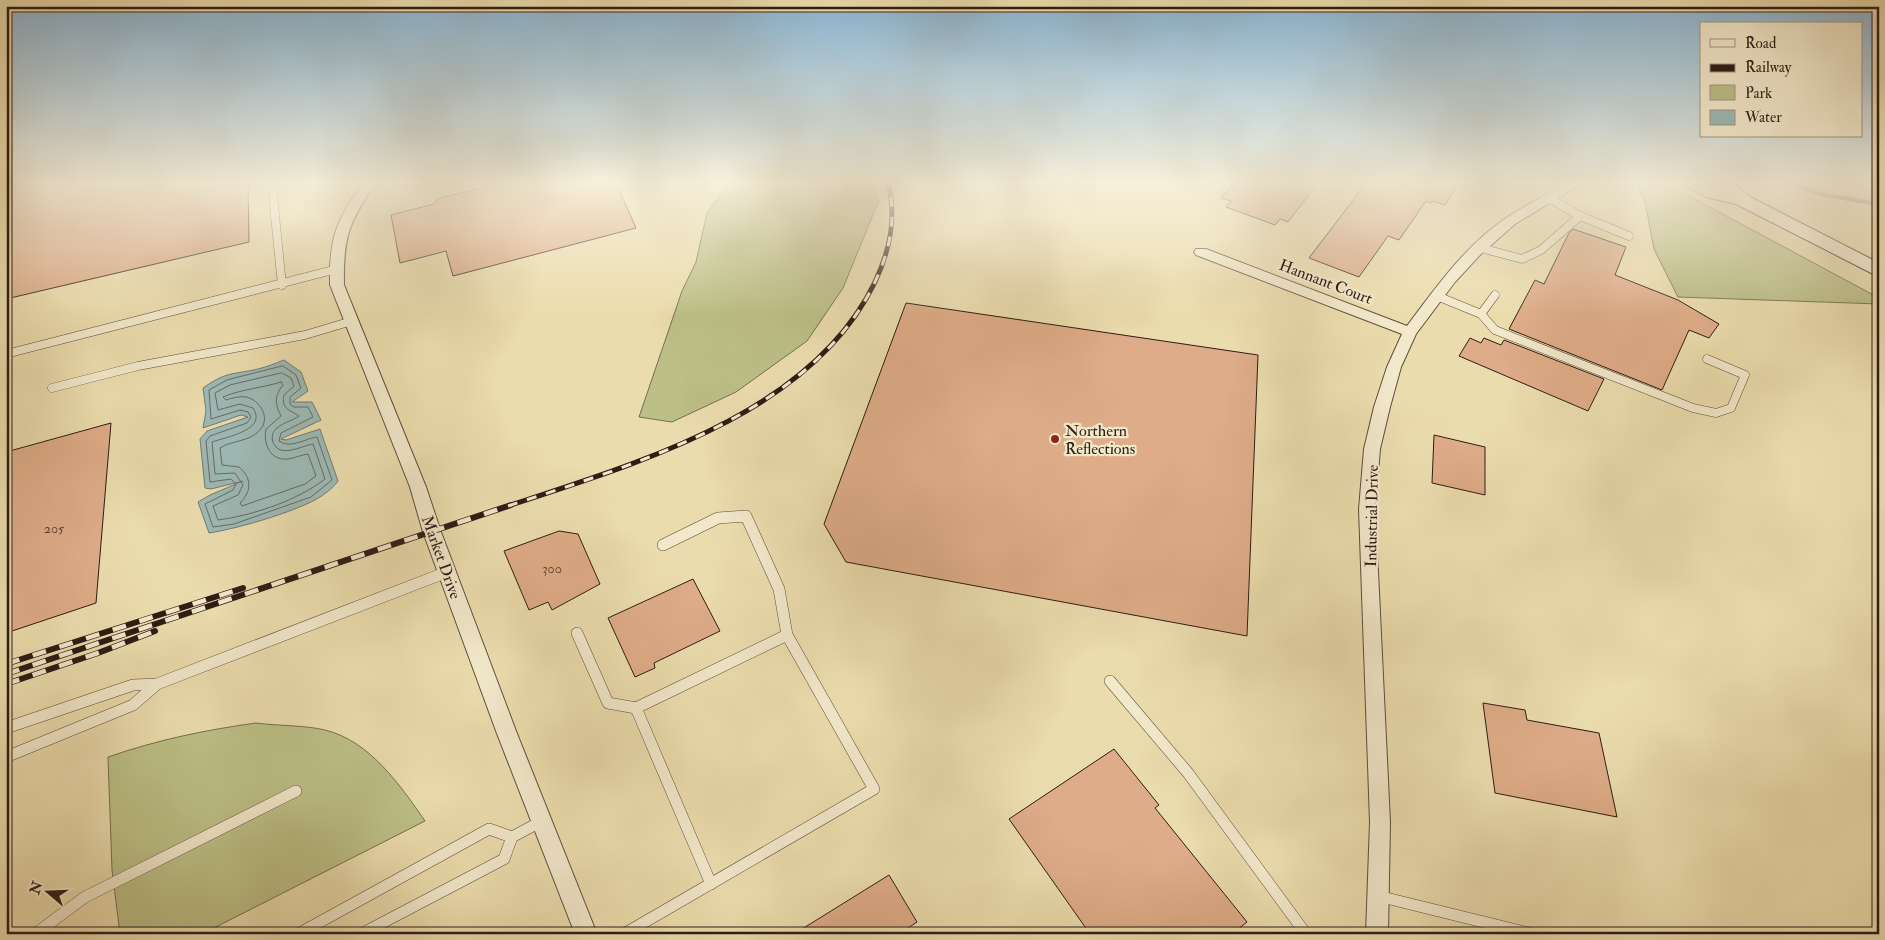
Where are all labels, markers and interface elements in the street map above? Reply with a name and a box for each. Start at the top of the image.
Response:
legend [1700,22,1862,138]
text: Road [1745,34,1777,53]
text: Railway [1745,58,1792,77]
text: Park [1745,84,1772,103]
text: Water [1744,108,1782,127]
street label: Hannant Court [1276,255,1375,309]
place label: Northern Reflections [1065,421,1135,459]
marker: Northern Reflections [1049,433,1061,445]
street label: Industrial Drive [1361,464,1383,567]
street label: Market Drive [417,513,465,602]
house number: 205 [44,520,65,537]
house number: 300 [542,560,562,577]
north arrow [22,868,72,918]
text: N [26,879,46,898]

